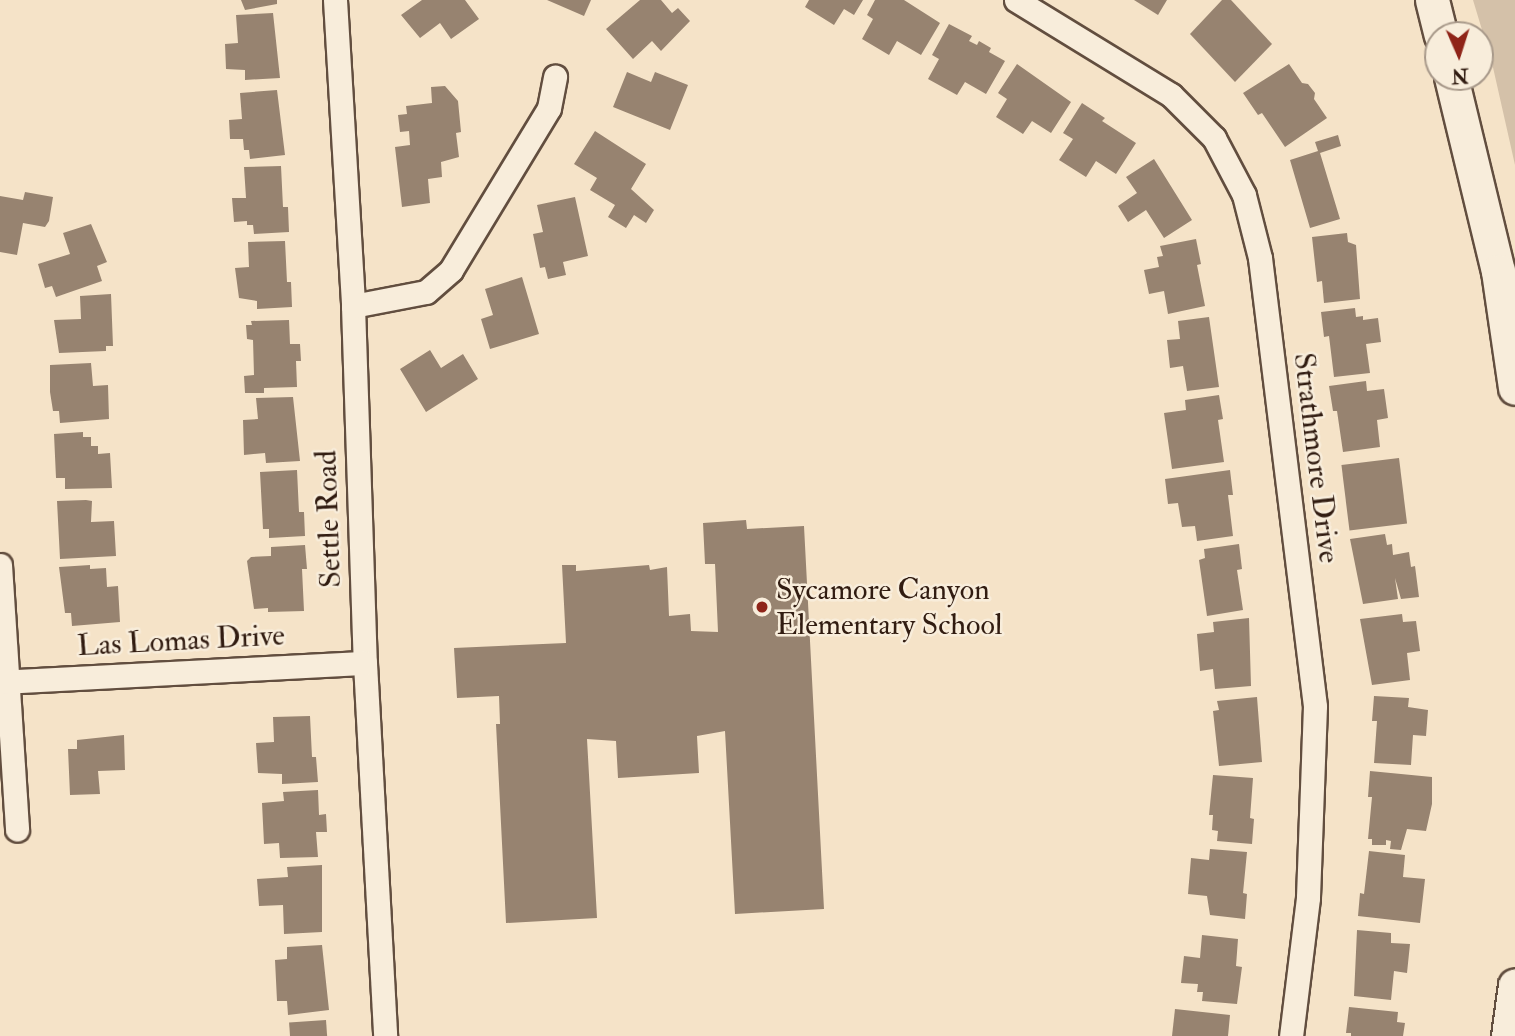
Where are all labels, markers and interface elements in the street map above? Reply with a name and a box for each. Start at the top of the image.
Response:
north arrow [1424,21,1494,91]
text: N [1451,63,1469,87]
street label: Strathmore Drive [1285,351,1347,565]
street label: Settle Road [309,450,349,588]
place label: Sycamore Canyon Elementary School [776,572,1002,642]
marker: Sycamore Canyon Elementary School [754,599,770,615]
street label: Las Lomas Drive [76,618,286,664]

